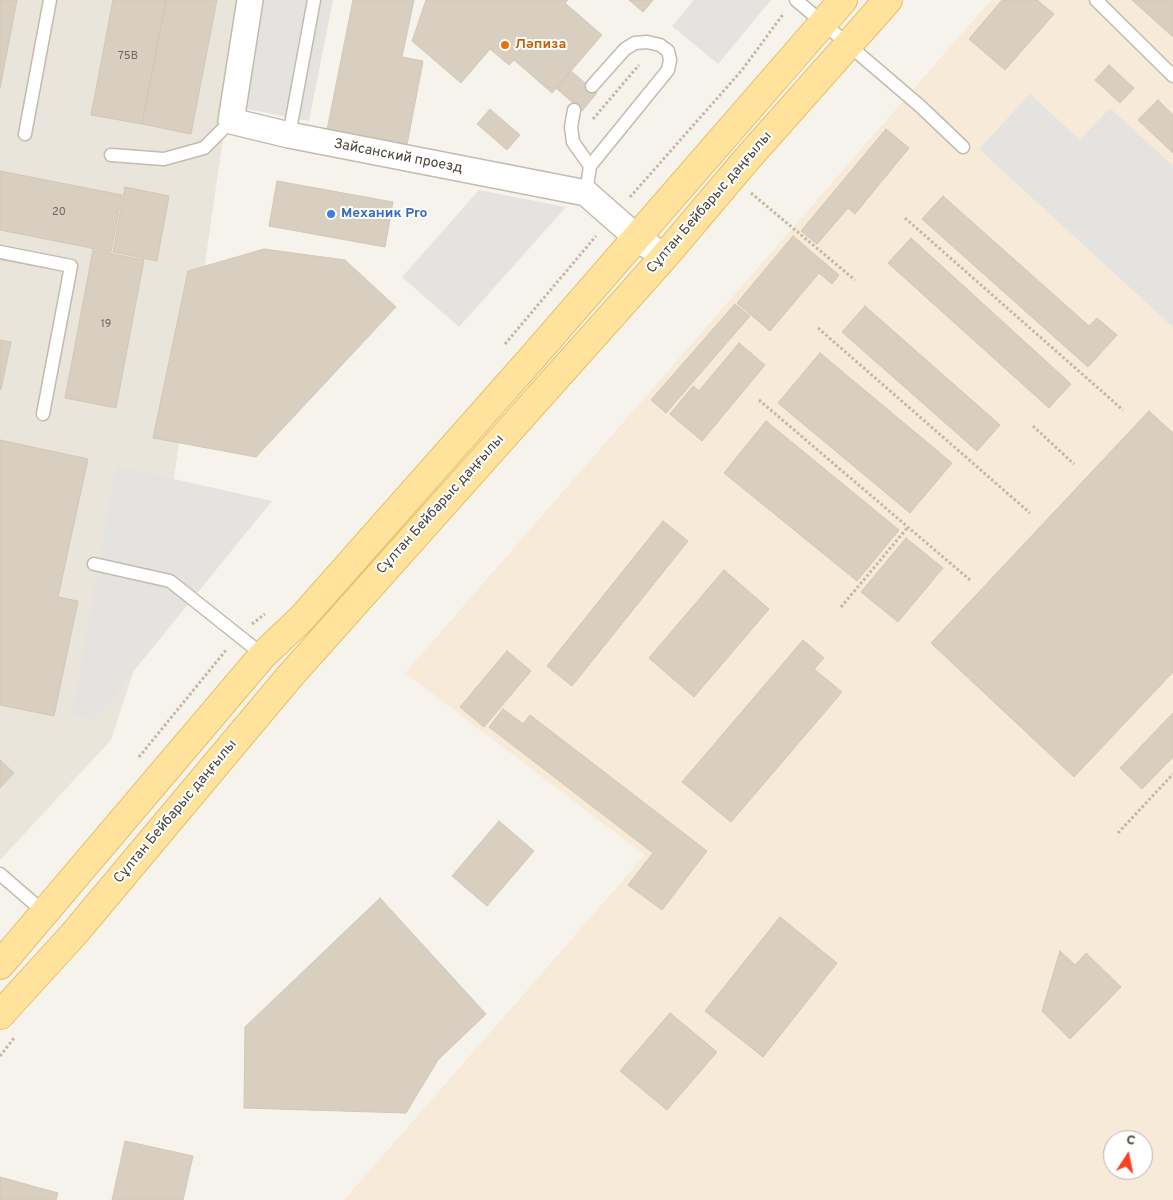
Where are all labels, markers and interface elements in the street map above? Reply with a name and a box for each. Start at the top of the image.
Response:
place label: Ләпиза [515,37,566,53]
marker: Ләпиза [499,39,511,51]
house number: 75В [118,50,138,64]
street label: Сұлтан Бейбарыс даңғылы [644,129,776,277]
street label: Зайсанский проезд [332,136,464,178]
house number: 20 [52,206,66,220]
place label: Механик Pro [341,206,428,222]
marker: Механик Pro [325,208,337,220]
house number: 19 [101,318,111,332]
street label: Сұлтан Бейбарыс даңғылы [374,432,508,578]
street label: Сұлтан Бейбарыс даңғылы [111,737,241,887]
north arrow [1103,1130,1153,1180]
text: С [1125,1132,1137,1150]

